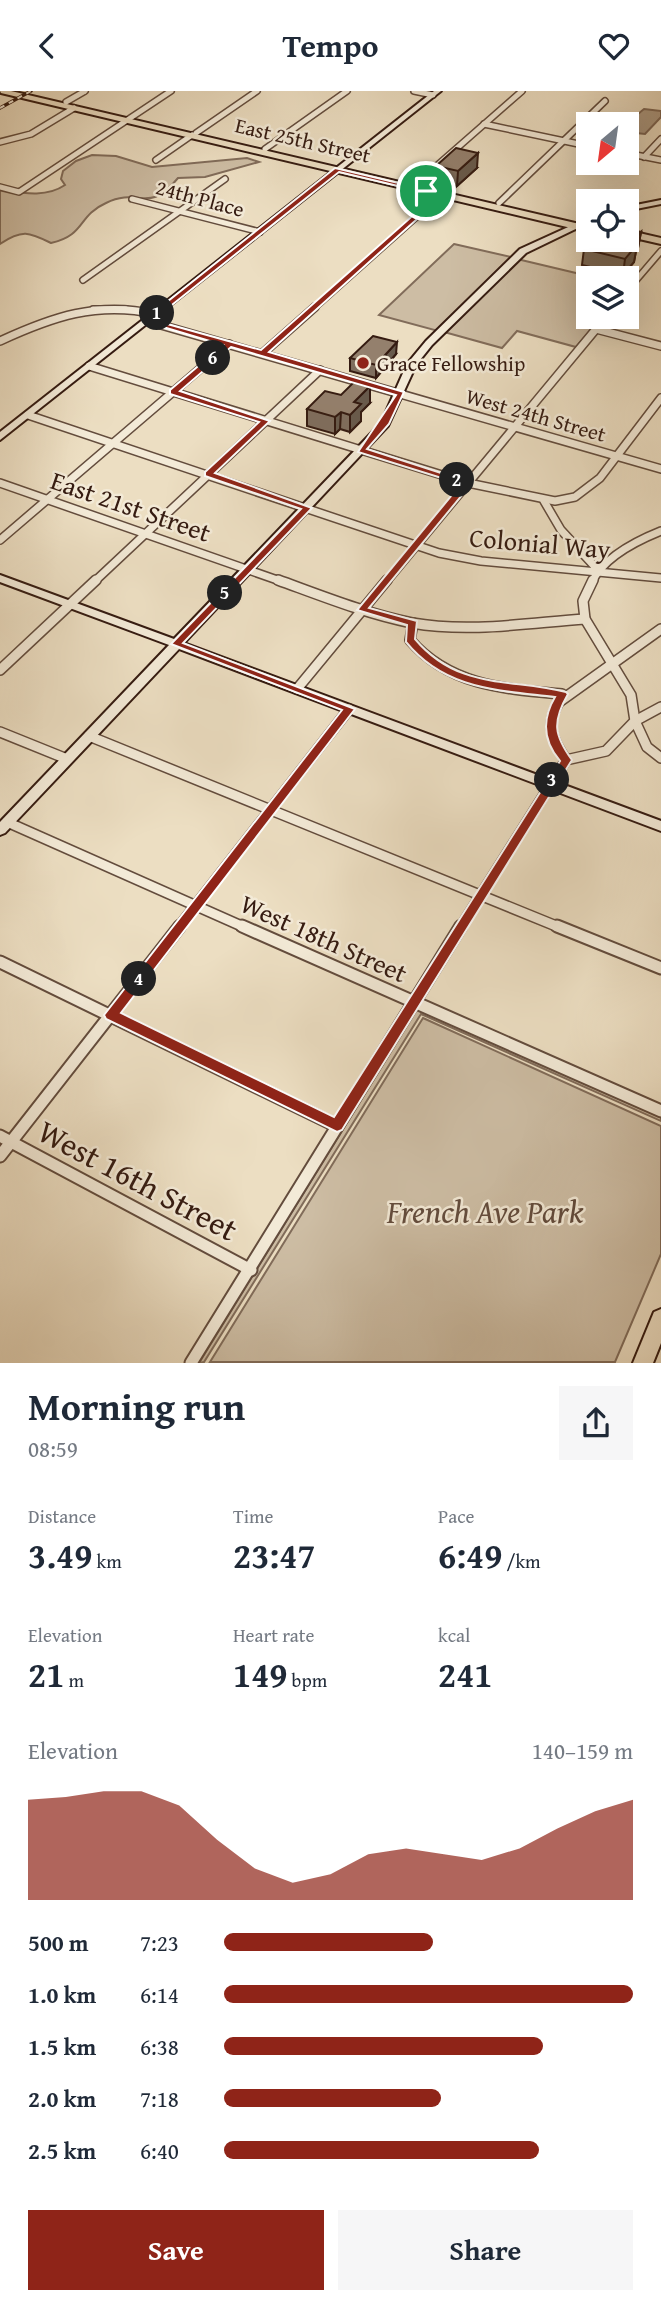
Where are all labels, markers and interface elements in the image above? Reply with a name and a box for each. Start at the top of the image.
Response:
text: Tempo [283,22,379,69]
icon: back [28,27,66,65]
icon: heart [595,27,633,65]
street label: East 25th Street [232,109,374,171]
north arrow [576,112,639,175]
map controls [576,112,639,329]
pin [396,161,456,221]
street label: 24th Place [152,171,248,225]
icon: arrive [407,172,445,210]
button: locate [576,189,639,252]
button: layers [576,266,639,329]
pin: 1 [140,295,174,331]
text: 1 [152,298,161,326]
pin: 6 [196,341,230,375]
text: 6 [208,343,217,371]
place label: Grace Fellowship [377,348,525,379]
marker: Grace Fellowship [355,355,371,371]
street label: West 24th Street [462,380,610,450]
street label: East 21st Street [46,460,216,552]
pin: 2 [440,463,475,497]
text: 2 [452,465,461,493]
street label: Colonial Way [468,517,612,569]
pin: 5 [208,575,243,611]
text: 5 [220,578,229,606]
pin: 3 [534,763,570,797]
text: 3 [547,765,556,793]
street label: West 18th Street [234,884,414,992]
pin: 4 [122,961,156,997]
text: 4 [134,964,143,992]
street label: West 16th Street [30,1108,246,1252]
park label: French Ave Park [386,1188,584,1235]
text: Morning run [28,1378,245,1434]
button: share [559,1386,633,1460]
text: 08:59 [28,1432,78,1465]
text: Distance [28,1502,96,1530]
text: Time [233,1502,273,1530]
text: Pace [438,1502,475,1530]
text: 3.49 [28,1530,92,1581]
text: 23:47 [233,1530,315,1581]
text: 6:49 [438,1530,502,1581]
text: km [92,1547,122,1575]
text: /km [502,1547,541,1575]
text: Elevation [28,1621,102,1649]
text: Heart rate [233,1621,314,1649]
text: kcal [438,1621,470,1649]
text: 21 [28,1649,64,1700]
text: 149 [233,1649,287,1700]
text: 241 [438,1649,492,1700]
text: m [64,1666,84,1694]
text: bpm [287,1666,327,1694]
text: Elevation [28,1734,118,1767]
text: 140–159 m [532,1734,633,1767]
text: 500 m [28,1926,89,1959]
text: 7:23 [140,1926,179,1959]
text: 1.0 km [28,1978,96,2011]
text: 6:14 [140,1978,179,2011]
text: 1.5 km [28,2030,96,2063]
text: 6:38 [140,2030,179,2063]
text: 2.0 km [28,2082,96,2115]
text: 7:18 [140,2082,179,2115]
text: 2.5 km [28,2134,96,2167]
text: 6:40 [140,2134,179,2167]
button: Save [28,2210,324,2290]
button: Share [338,2210,633,2290]

